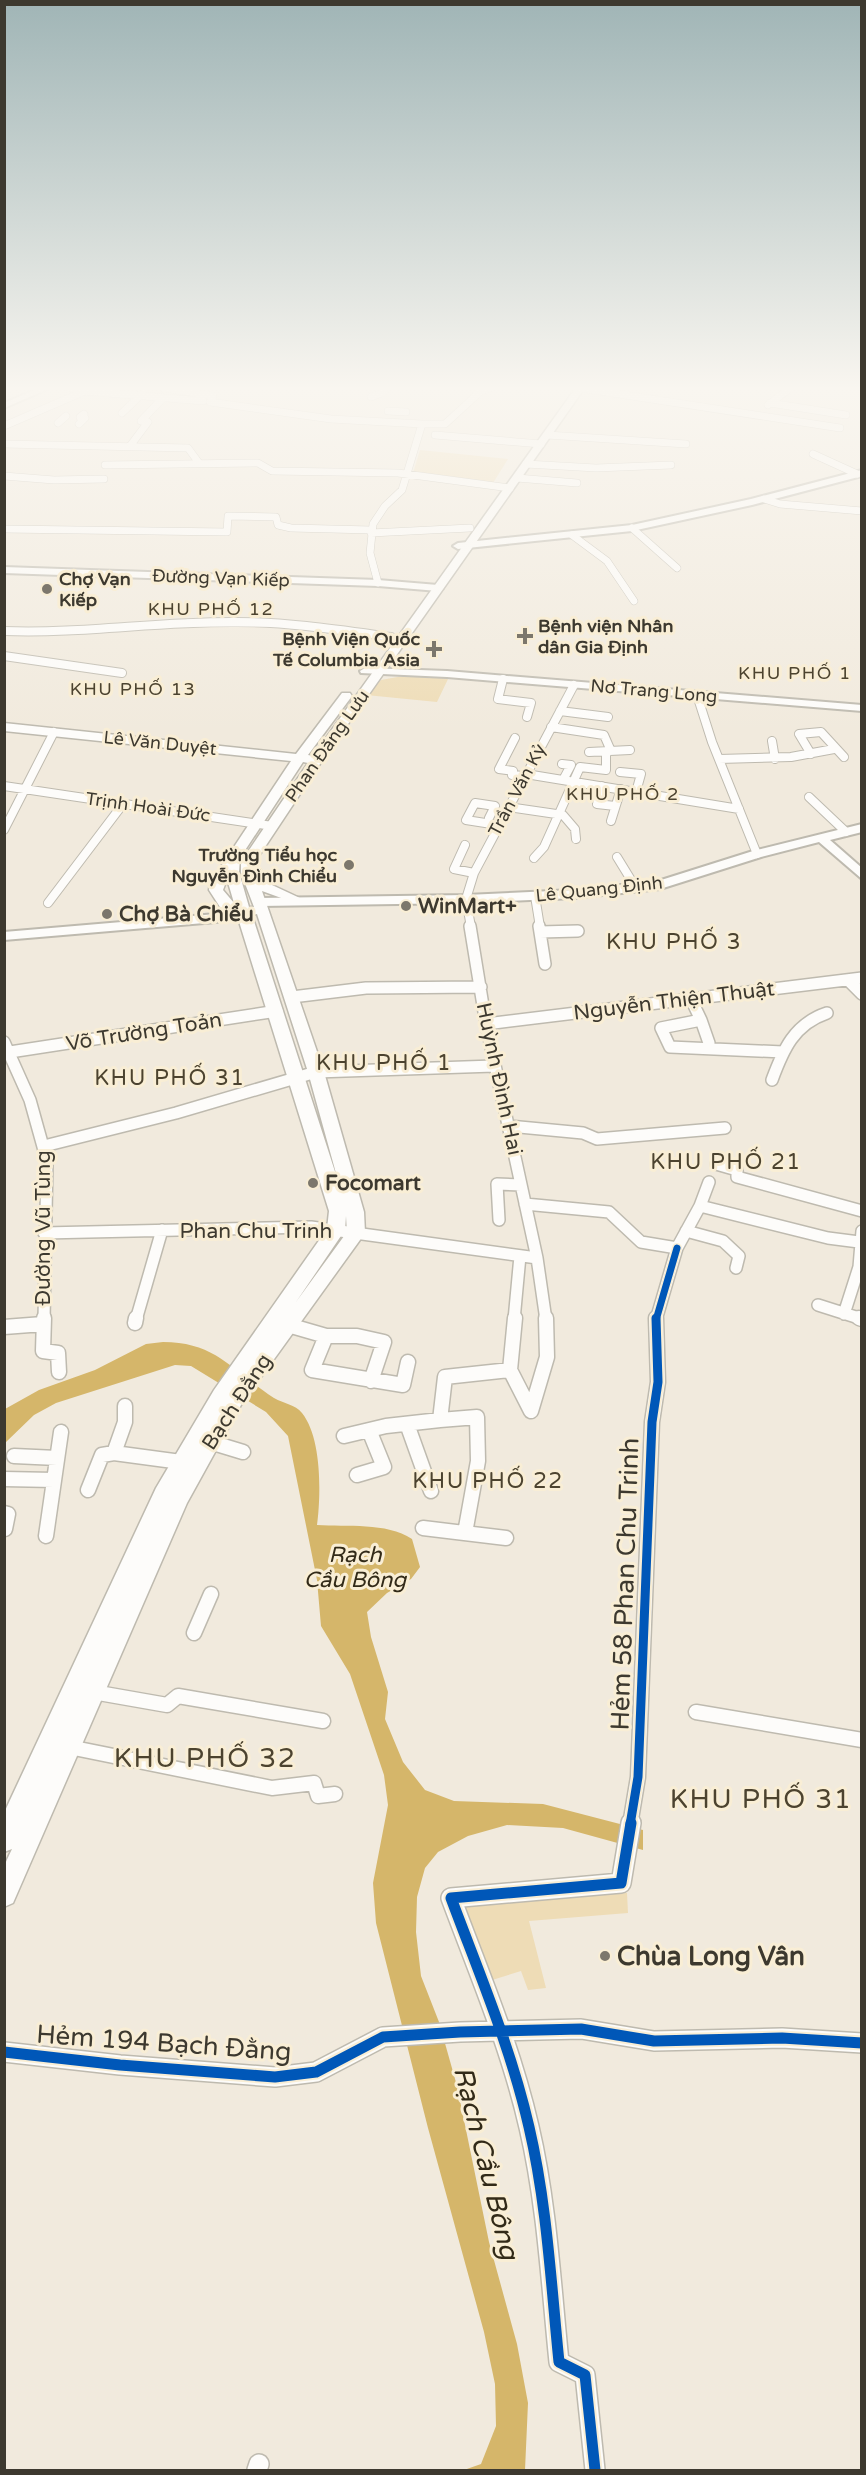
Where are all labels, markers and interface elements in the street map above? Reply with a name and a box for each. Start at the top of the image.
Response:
street label: Đường Vạn Kiếp [152,565,290,591]
place label: Chợ Vạn Kiếp [59,568,131,611]
marker: Chợ Vạn Kiếp [40,582,54,596]
district label: KHU PHỐ 12 [148,598,274,620]
place label: Bệnh viện Nhân dân Gia Định [538,615,673,658]
marker: Bệnh viện Nhân dân Gia Định [516,627,534,645]
place label: Bệnh Viện Quốc Tế Columbia Asia [272,628,420,671]
marker: Bệnh Viện Quốc Tế Columbia Asia [425,640,443,658]
district label: KHU PHỐ 1 [738,662,852,684]
street label: Nơ Trang Long [590,674,718,708]
district label: KHU PHỐ 13 [70,678,196,700]
street label: Phan Đăng Lưu [280,686,374,806]
street label: Lê Văn Duyệt [102,726,218,760]
street label: Trần Văn Kỷ [483,740,551,840]
district label: KHU PHỐ 2 [566,783,680,805]
street label: Trịnh Hoài Đức [84,787,212,827]
place label: Trường Tiểu học Nguyễn Đình Chiểu [171,844,337,887]
marker: Trường Tiểu học Nguyễn Đình Chiểu [342,858,356,872]
street label: Lê Quang Định [534,871,664,907]
place label: WinMart+ [418,894,517,919]
marker: WinMart+ [399,899,413,913]
place label: Chợ Bà Chiểu [119,902,254,927]
marker: Chợ Bà Chiểu [100,907,114,921]
district label: KHU PHỐ 3 [606,926,742,955]
street label: Nguyễn Thiện Thuật [572,976,776,1026]
street label: Huỳnh Đình Hai [471,1000,527,1158]
street label: Võ Trường Toản [64,1007,224,1057]
district label: KHU PHỐ 1 [316,1047,452,1076]
district label: KHU PHỐ 31 [94,1062,246,1091]
district label: KHU PHỐ 21 [650,1146,802,1175]
street label: Đường Vũ Tùng [31,1150,56,1306]
place label: Focomart [325,1171,421,1196]
marker: Focomart [306,1176,320,1190]
street label: Phan Chu Trinh [180,1219,332,1244]
street label: Bạch Đằng [197,1349,277,1455]
street label: Hẻm 58 Phan Chu Trinh [604,1437,646,1731]
district label: KHU PHỐ 22 [412,1465,564,1494]
water label: Rạch Cầu Bông [304,1542,407,1593]
district label: KHU PHỐ 32 [114,1741,296,1775]
district label: KHU PHỐ 31 [670,1782,852,1816]
place label: Chùa Long Vân [617,1941,805,1972]
marker: Chùa Long Vân [598,1949,612,1963]
street label: Hẻm 194 Bạch Đằng [35,2019,293,2067]
water label: Rạch Cầu Bông [446,2063,526,2265]

